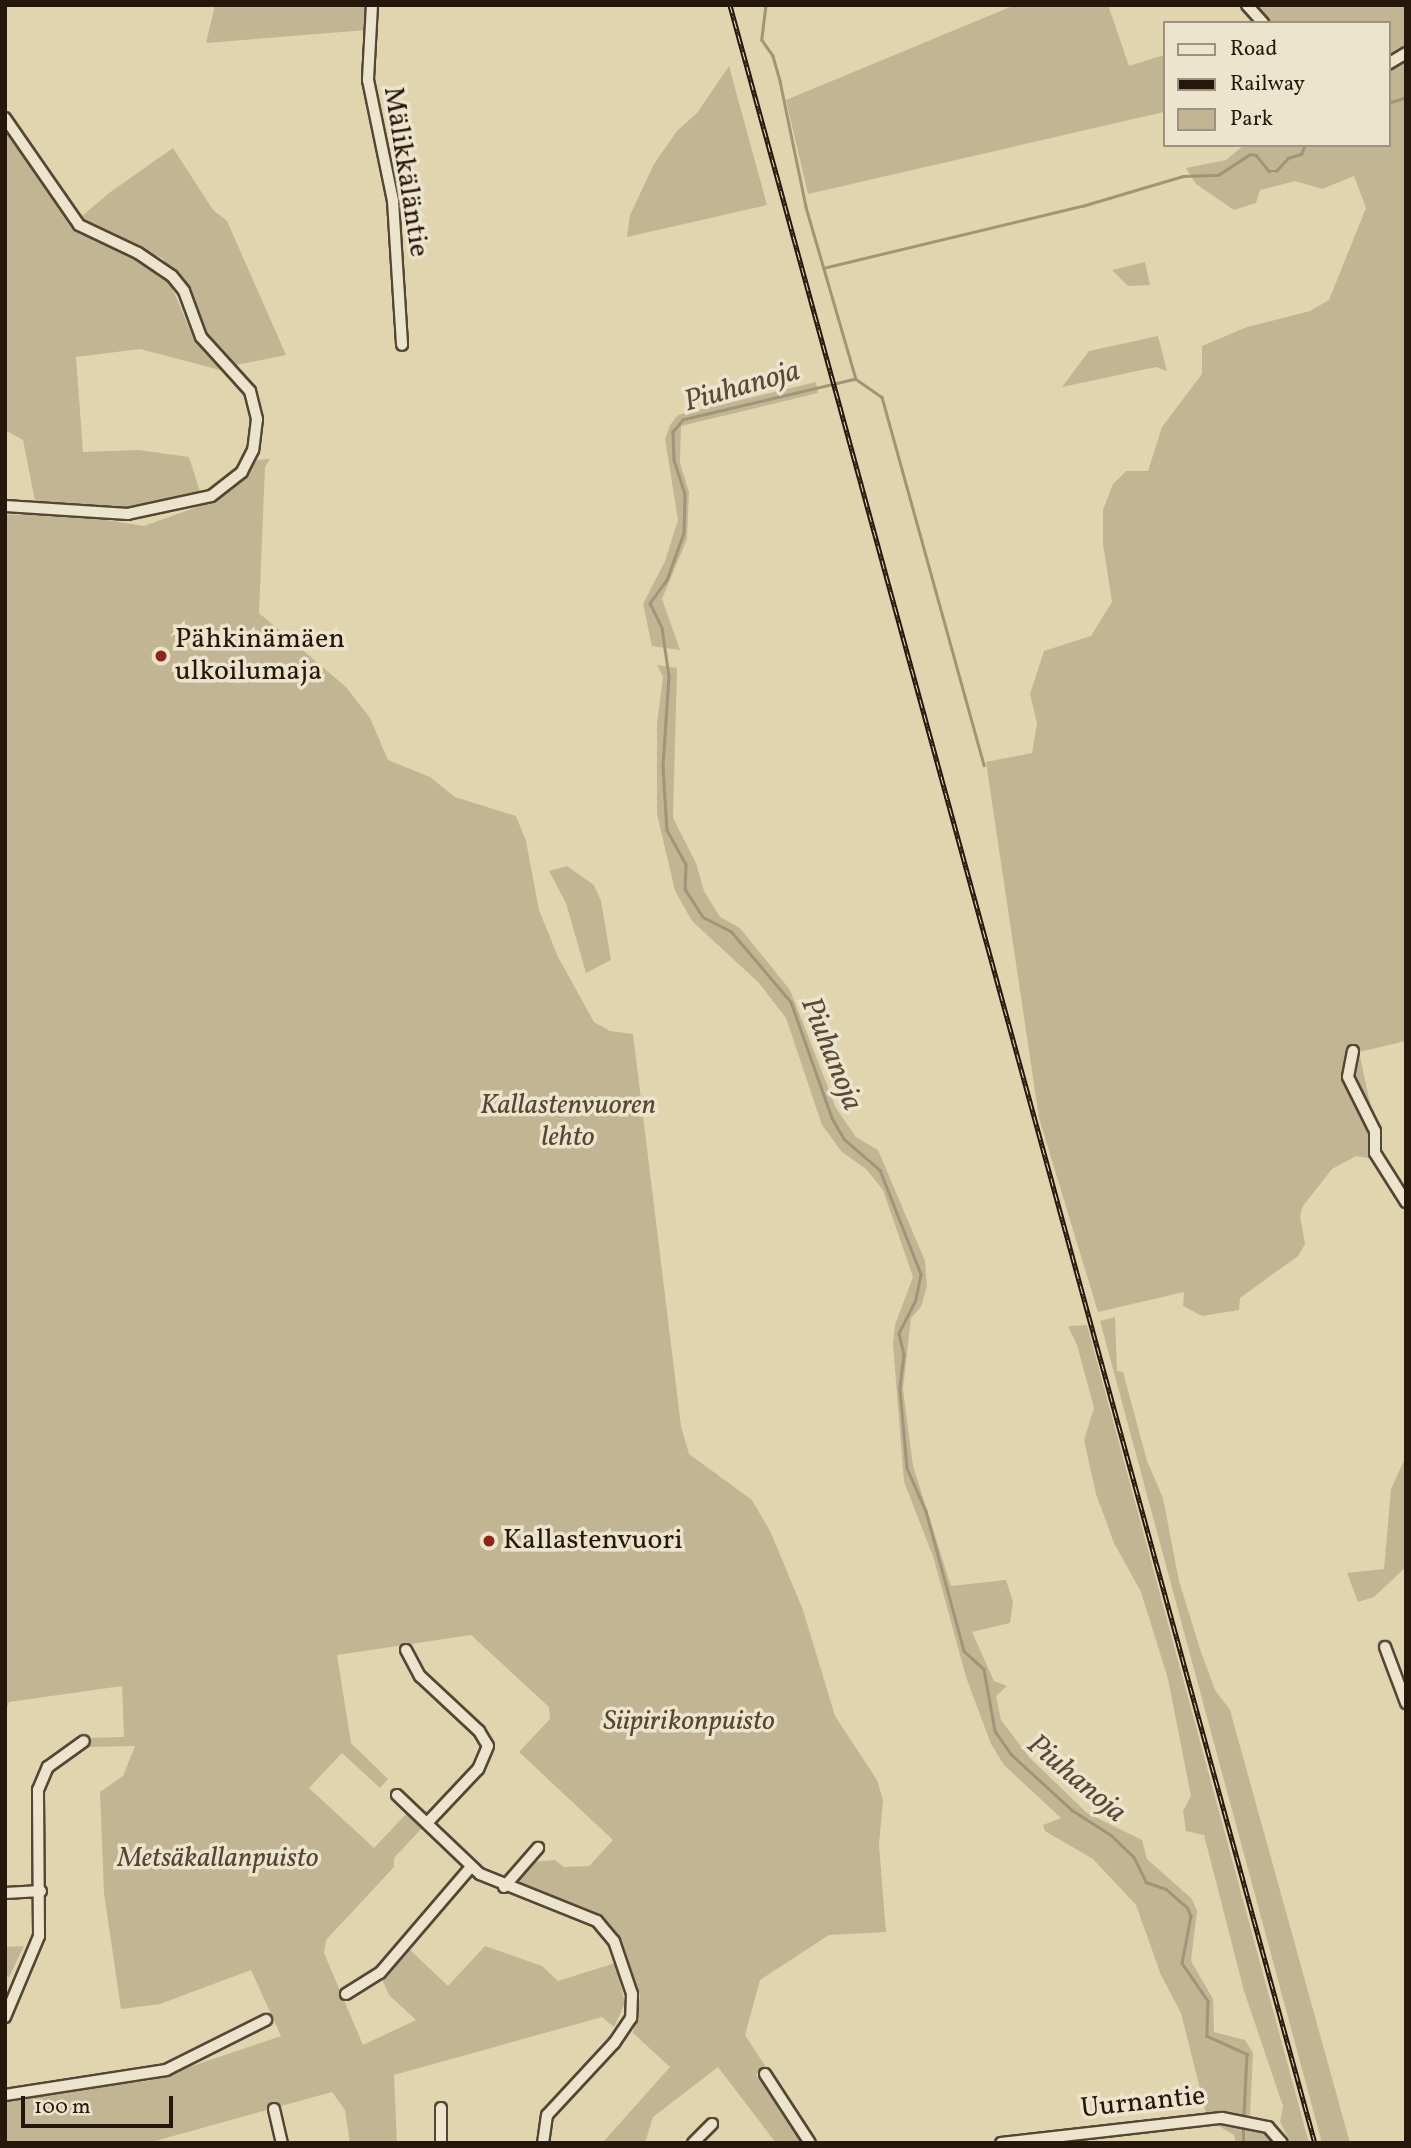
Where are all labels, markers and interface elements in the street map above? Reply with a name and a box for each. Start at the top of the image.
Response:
legend [1162,21,1390,147]
text: Road [1230,35,1277,64]
text: Railway [1230,70,1305,99]
street label: Mälikkäläntie [375,85,435,259]
text: Park [1230,105,1273,134]
water label: Piuhanoja [680,353,804,421]
place label: Pähkinämäen ulkoilumaja [175,623,345,689]
marker: Pähkinämäen ulkoilumaja [153,648,169,664]
water label: Piuhanoja [792,992,870,1116]
park label: Kallastenvuoren lehto [480,1089,656,1155]
place label: Kallastenvuori [503,1524,683,1558]
marker: Kallastenvuori [481,1533,497,1549]
park label: Siipirikonpuisto [603,1705,775,1739]
water label: Piuhanoja [1019,1727,1133,1831]
park label: Metsäkallanpuisto [118,1842,318,1876]
street label: Uurnantie [1079,2080,1207,2126]
scale bar [24,2082,177,2126]
text: 100 m [34,2093,91,2122]

